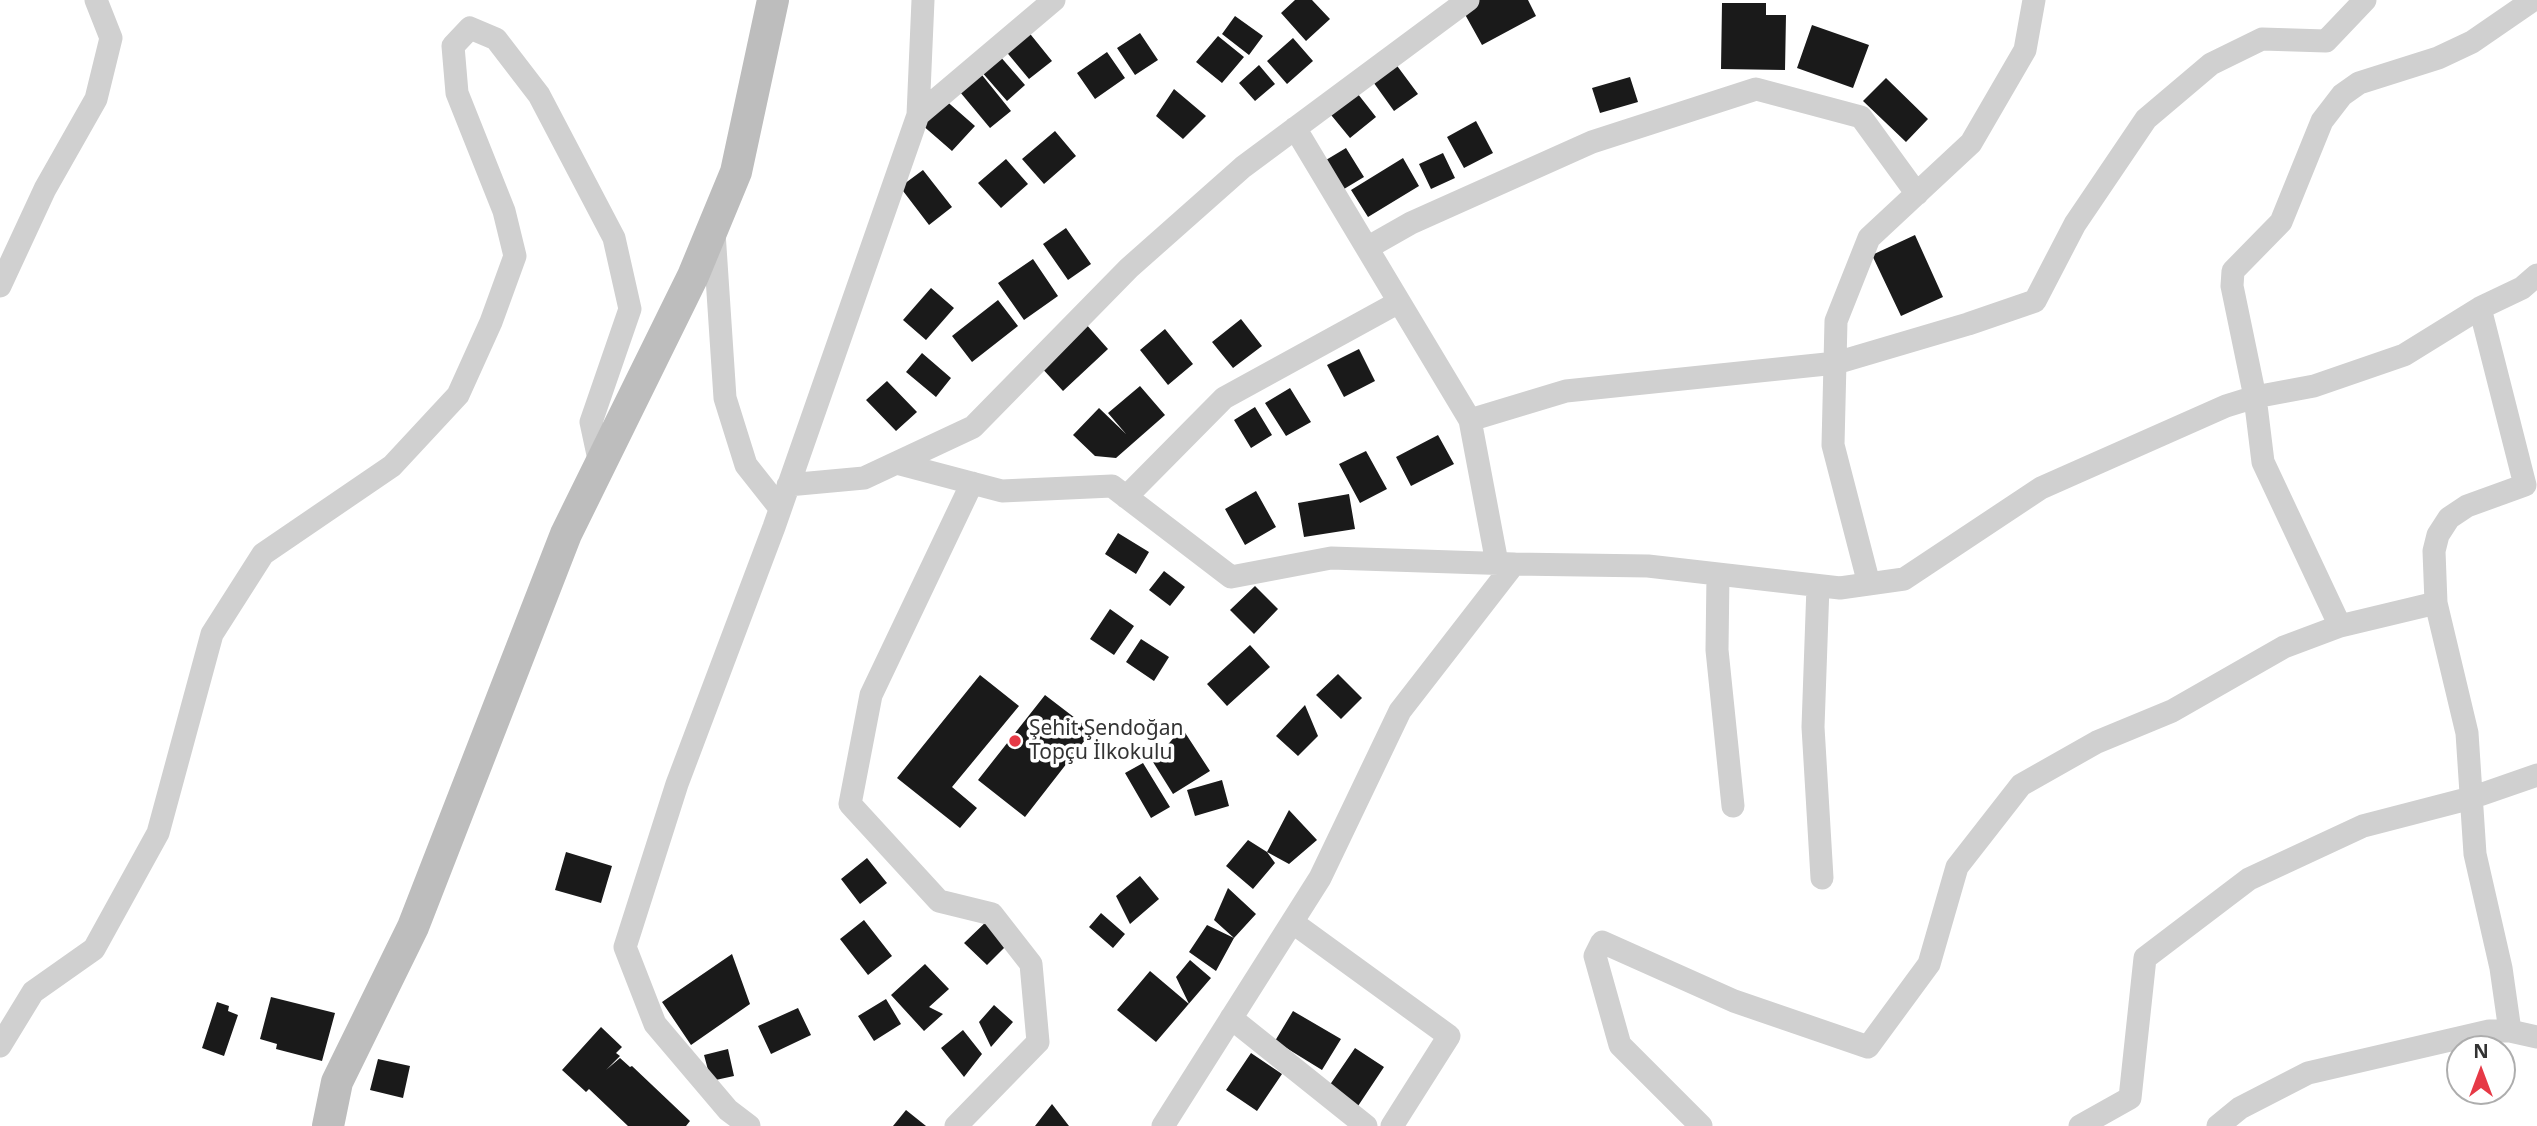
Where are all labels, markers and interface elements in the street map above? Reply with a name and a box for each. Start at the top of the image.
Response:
place label: Şehit Şendoğan Topçu İlkokulu [1029,716,1183,766]
marker: Şehit Şendoğan Topçu İlkokulu [1007,733,1023,749]
north arrow [2446,1035,2516,1105]
text: N [2473,1038,2489,1064]

